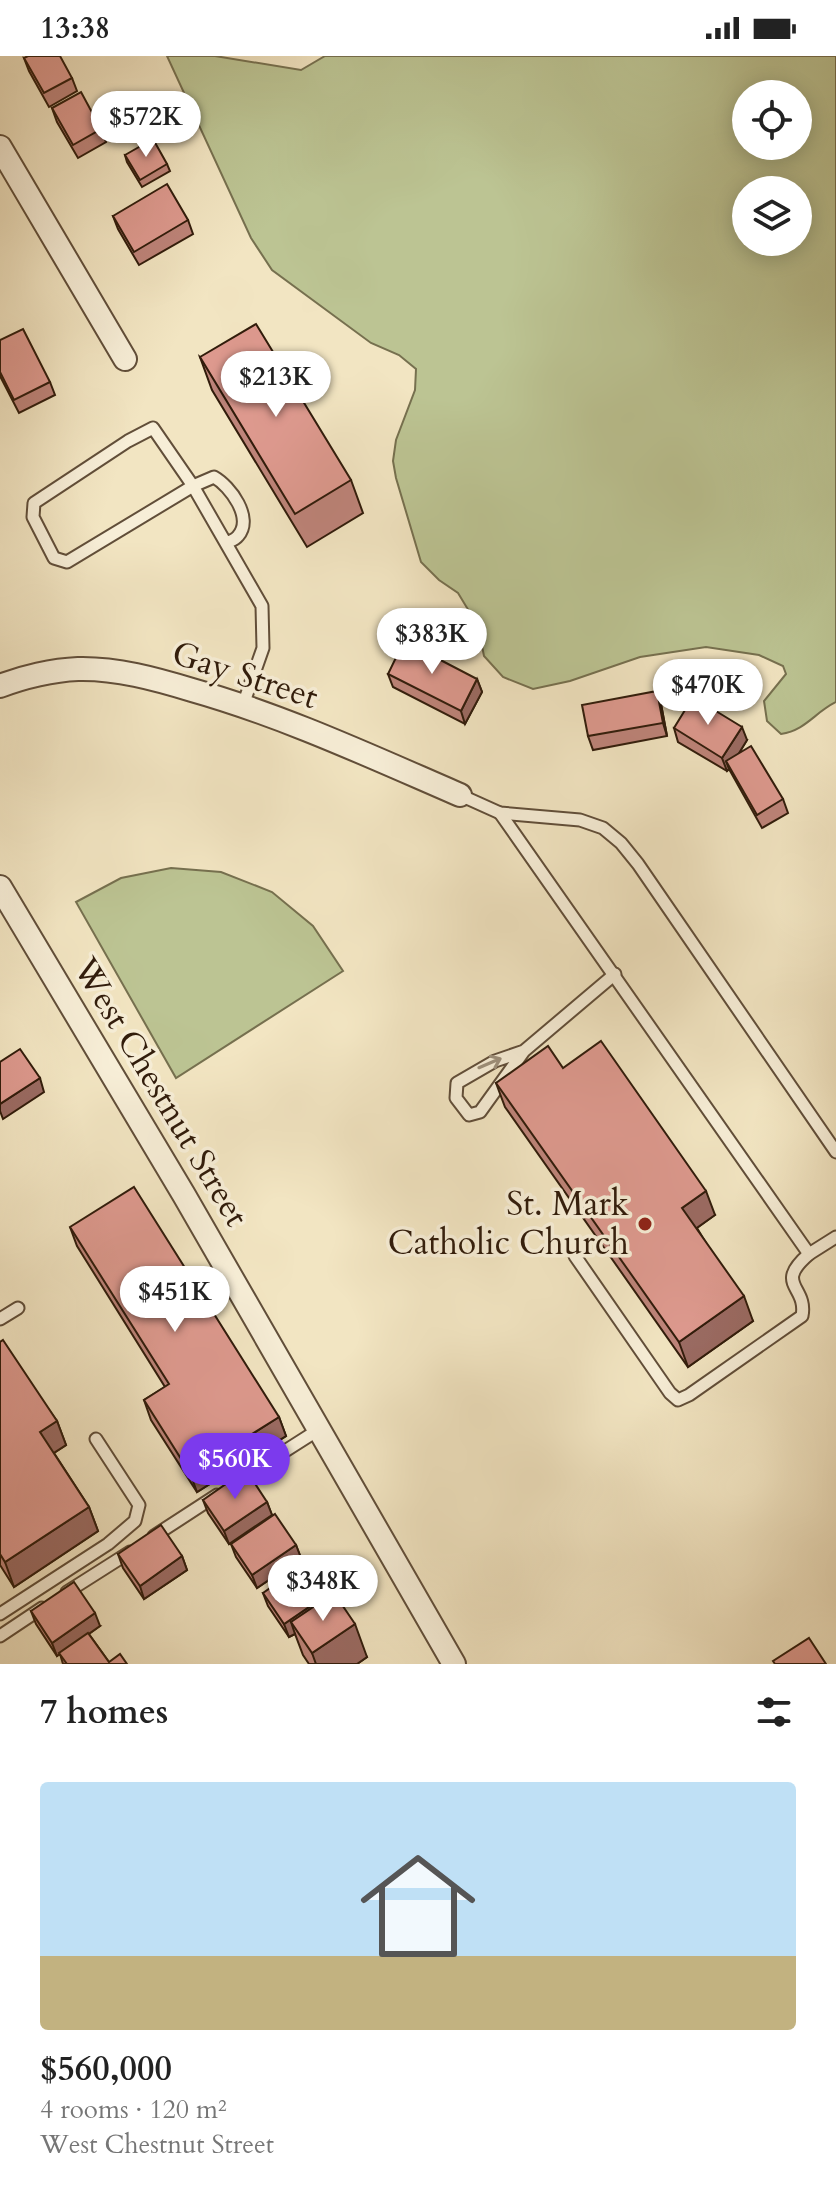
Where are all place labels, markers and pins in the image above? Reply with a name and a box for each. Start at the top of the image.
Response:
pin: $572K [90,91,202,159]
pin: $213K [220,351,332,419]
pin: $383K [376,608,488,676]
pin: $470K [652,659,764,727]
place label: St. Mark Catholic Church [388,1181,630,1266]
marker: St. Mark Catholic Church [636,1215,654,1233]
pin: $451K [119,1266,231,1334]
pin: $560K [179,1433,291,1501]
pin: $348K [267,1555,379,1623]

